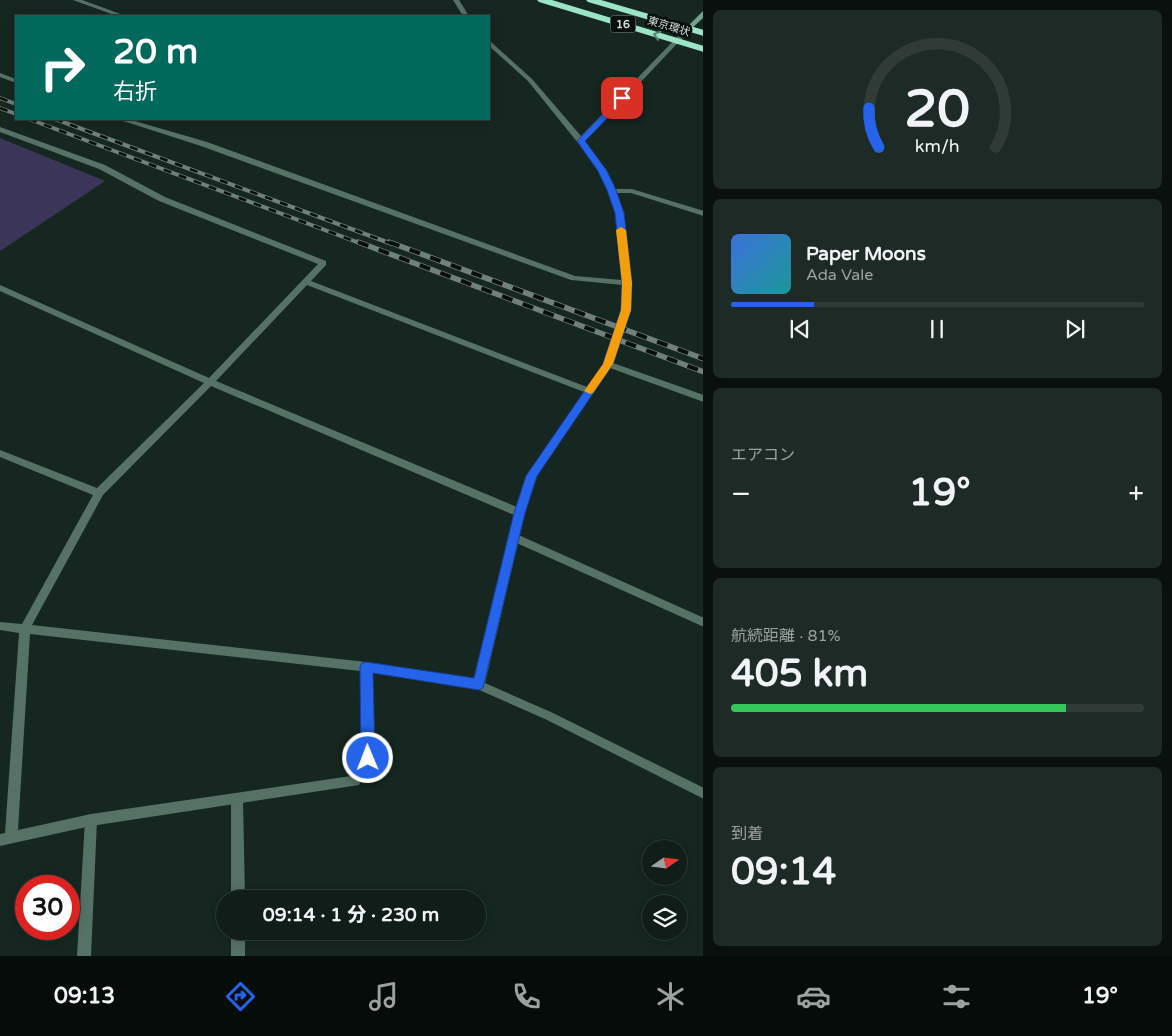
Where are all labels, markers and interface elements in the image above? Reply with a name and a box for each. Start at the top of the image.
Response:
street label: 東京環状 [646,14,693,39]
road number: 16 [610,15,636,32]
one-way arrow [653,30,661,40]
text: 20 m [113,31,198,73]
icon: right [30,35,95,100]
pin [601,77,643,119]
text: 20 [905,78,970,141]
text: 右折 [113,79,157,105]
icon: arrive [608,84,636,112]
text: km/h [915,136,960,157]
text: Paper Moons [806,243,926,265]
text: Ada Vale [806,265,873,285]
icon: previous [786,315,814,343]
icon: pause [923,315,951,343]
icon: next [1061,315,1089,343]
text: エアコン [731,445,795,465]
text: 19° [909,470,971,516]
text: − [731,477,751,511]
text: + [1128,477,1144,511]
text: 航続距離 · 81% [731,626,841,646]
text: 405 km [731,651,868,697]
position arrow [341,731,393,783]
text: 到着 [731,824,763,844]
north arrow [642,840,688,885]
map controls [642,840,687,940]
text: 09:14 [731,849,836,895]
speed limit sign: 30 [15,875,80,940]
button: layers [642,895,687,940]
text: 09:14 · 1 分 · 230 m [263,904,439,926]
icon: directions [223,979,258,1014]
icon: music [366,979,401,1014]
icon: phone [509,979,544,1014]
icon: climate [653,979,688,1014]
icon: car [796,979,831,1014]
icon: filters [939,979,974,1014]
text: 09:13 [54,983,115,1009]
text: 19° [1082,983,1118,1009]

